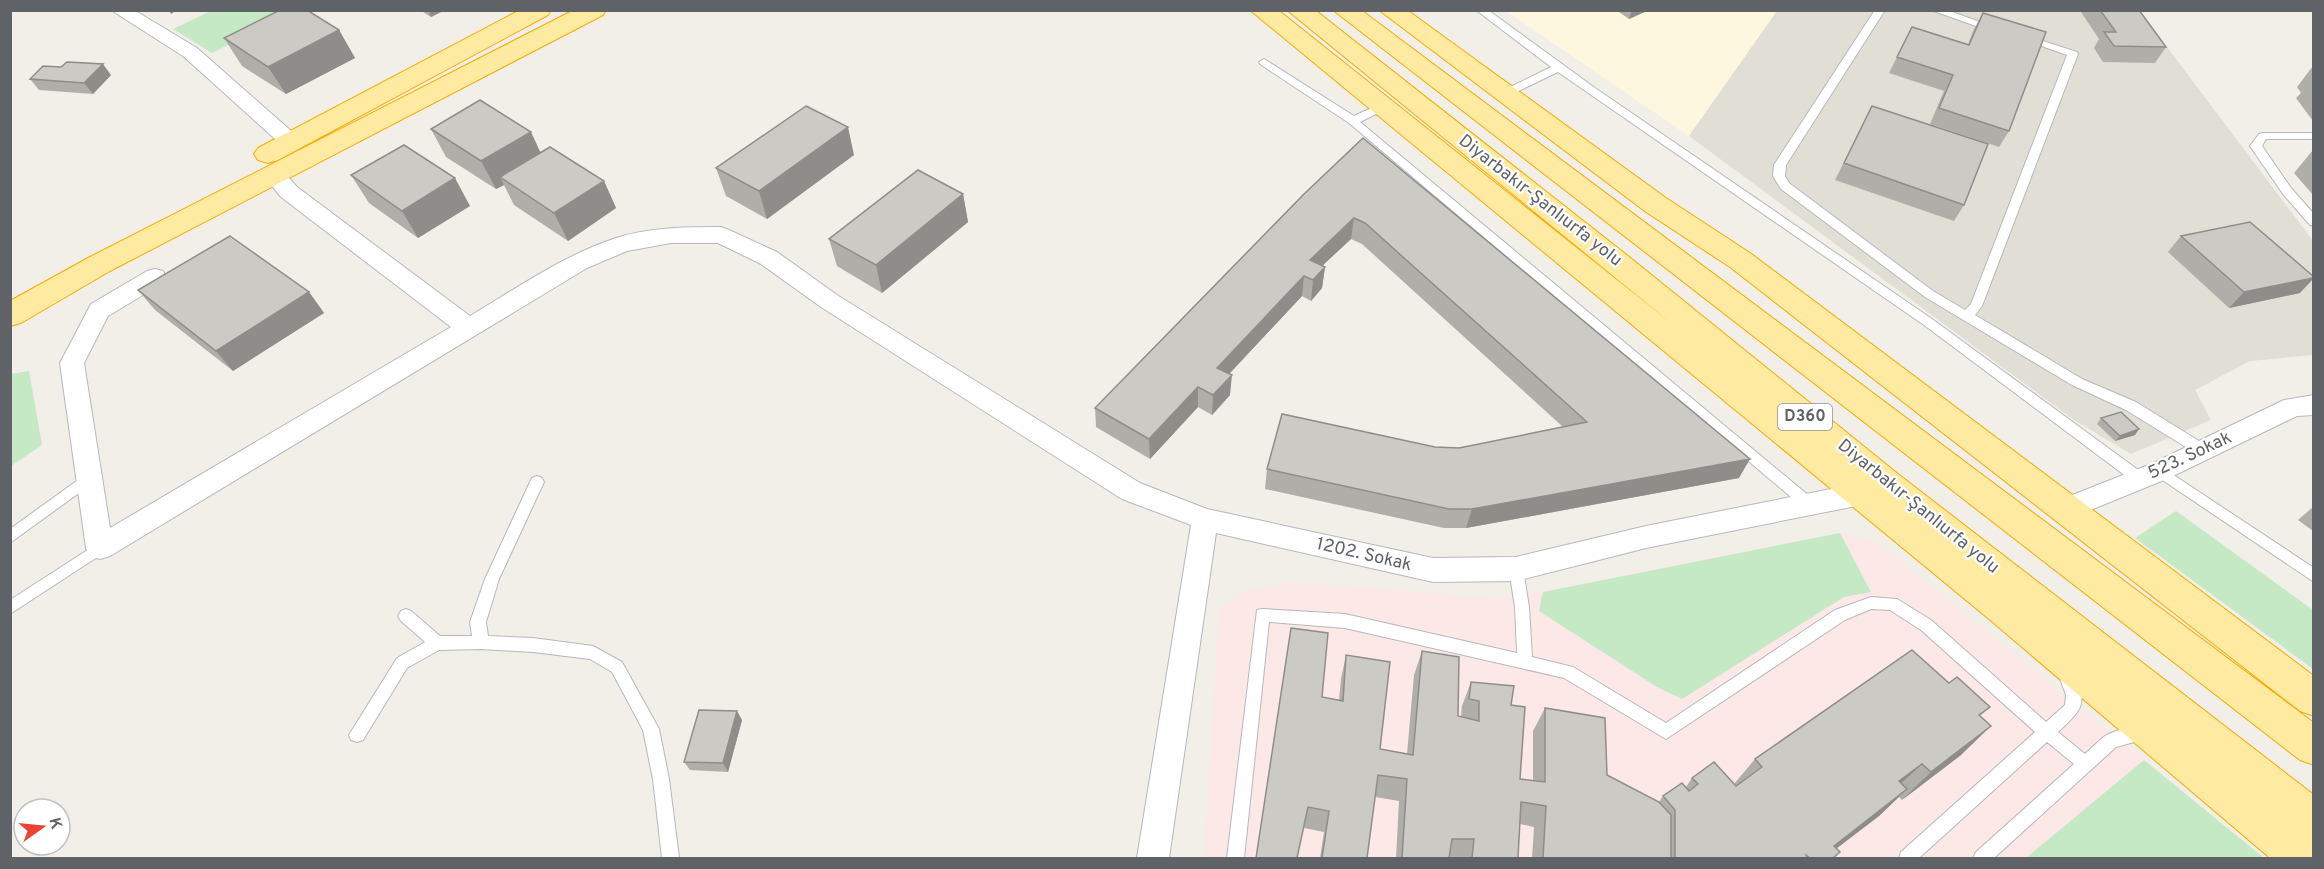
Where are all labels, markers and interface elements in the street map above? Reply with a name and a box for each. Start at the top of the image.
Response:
street label: Diyarbakır-Şanlıurfa yolu [1453,130,1627,272]
road number: D360 [1778,404,1832,430]
street label: 523. Sokak [2144,427,2236,485]
street label: Diyarbakır-Şanlıurfa yolu [1832,435,2004,579]
street label: 1202. Sokak [1314,533,1414,577]
north arrow [12,797,72,857]
text: K [43,816,66,832]

